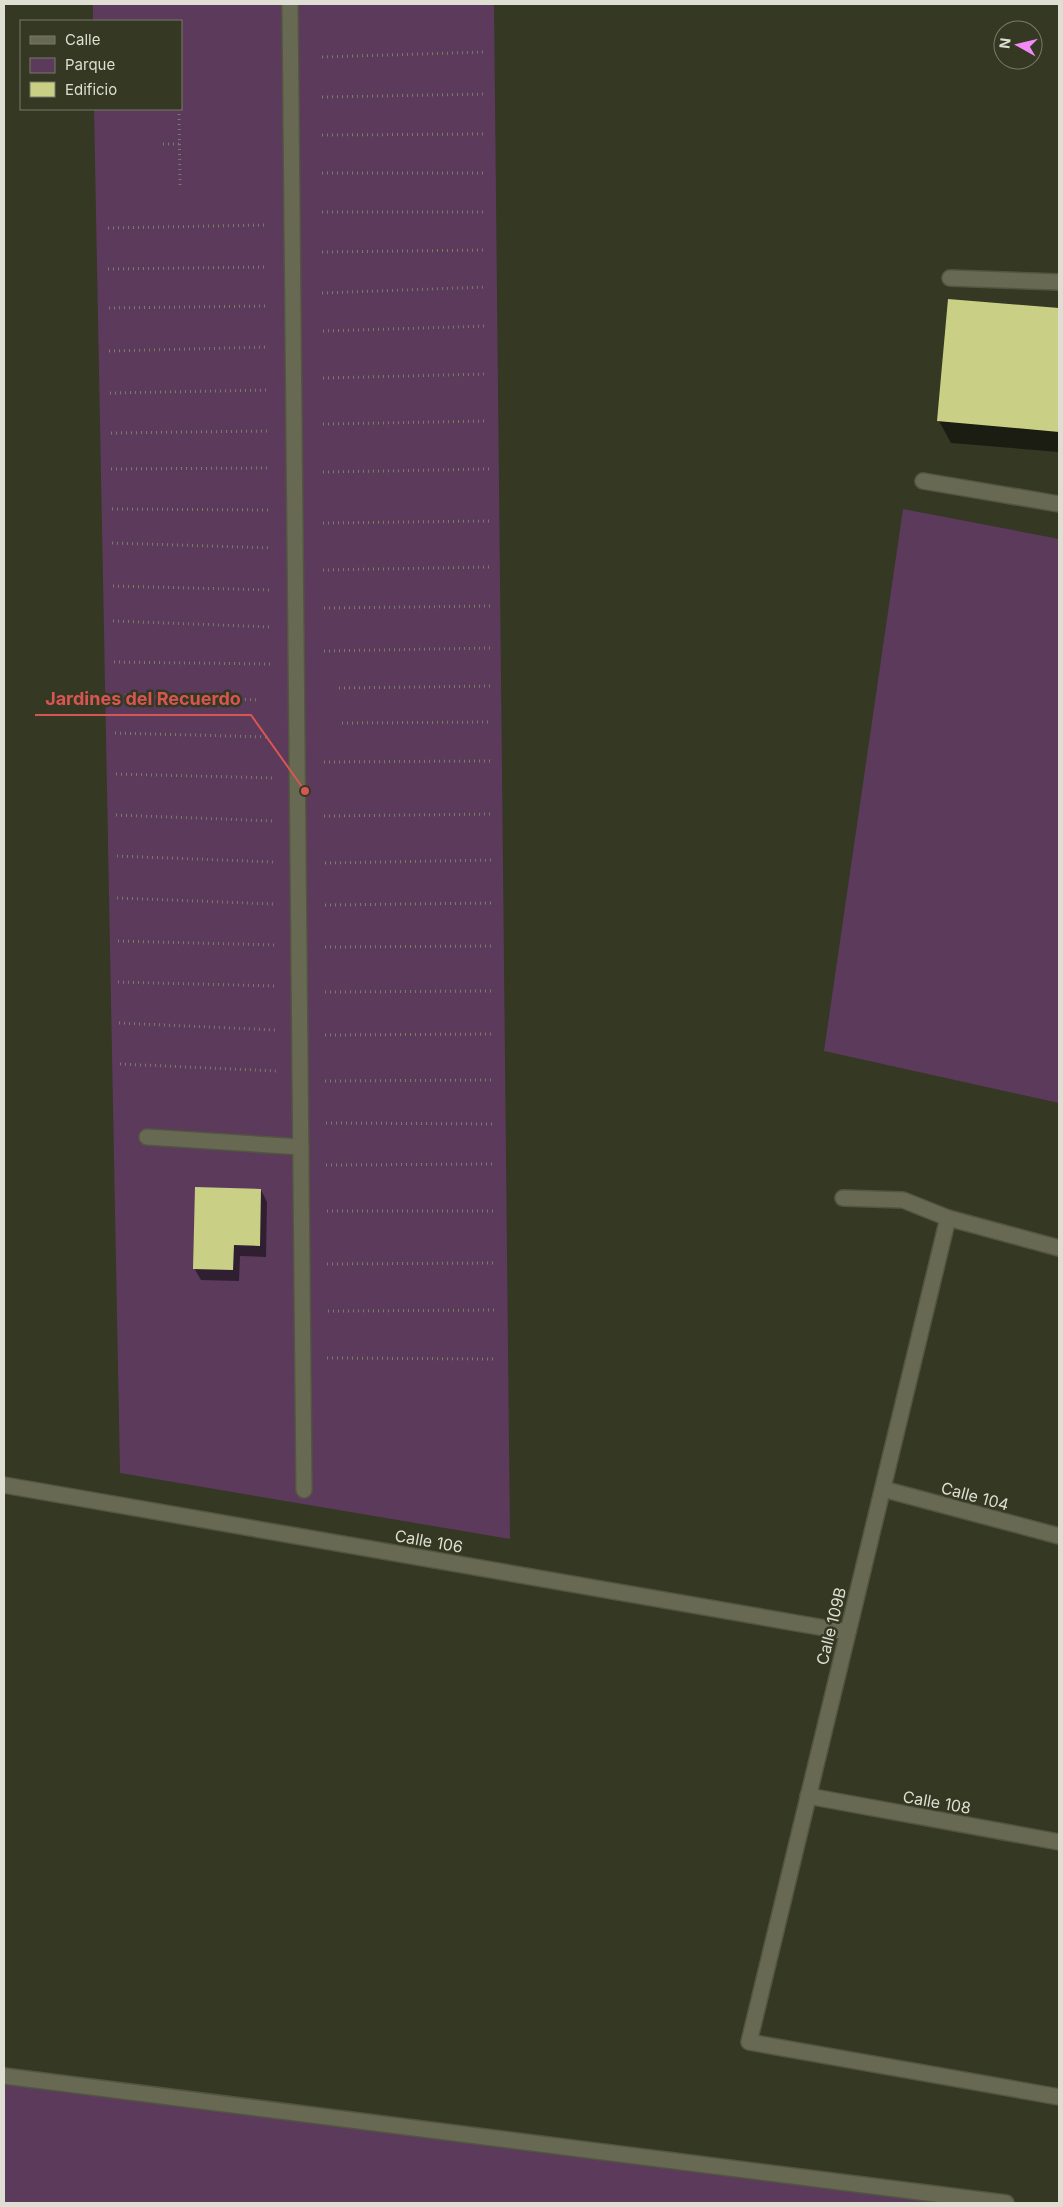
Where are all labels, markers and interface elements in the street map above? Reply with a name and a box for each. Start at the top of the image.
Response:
legend [20,20,182,110]
north arrow [993,20,1043,70]
text: Calle [65,30,100,49]
text: N [995,37,1014,50]
text: Parque [65,55,115,74]
text: Edificio [65,80,117,99]
callout: Jardines del Recuerdo [35,682,251,715]
text: Jardines del Recuerdo [45,688,241,709]
street label: Calle 104 [939,1477,1011,1515]
street label: Calle 106 [393,1525,465,1557]
street label: Calle 109B [812,1585,850,1667]
street label: Calle 108 [901,1786,973,1818]

